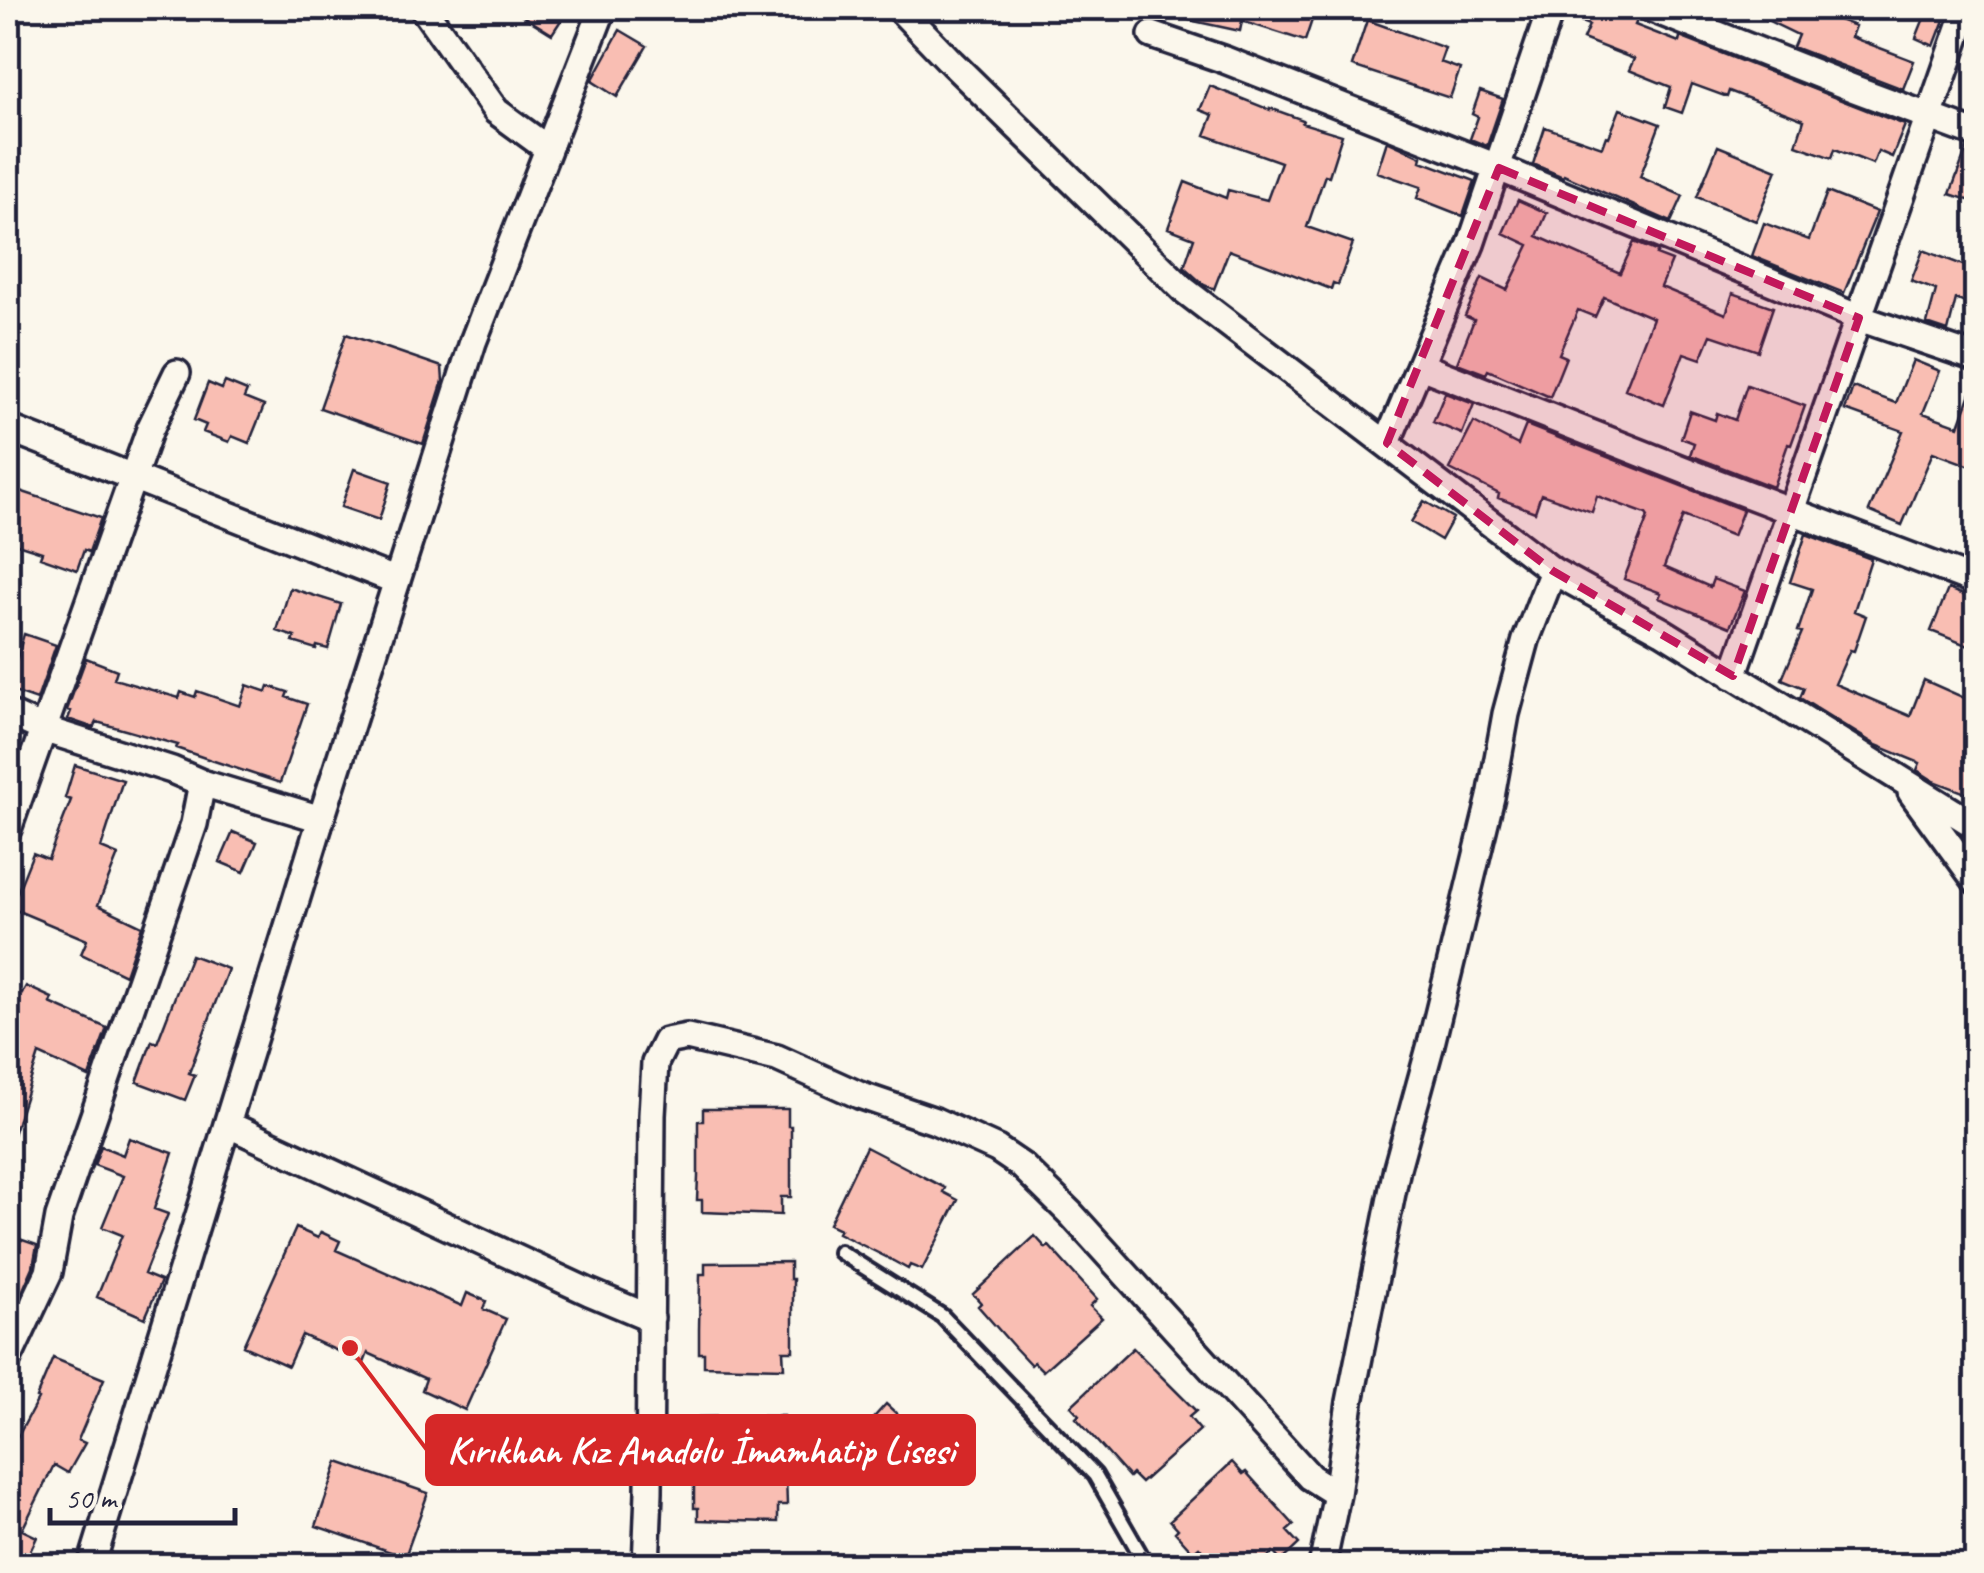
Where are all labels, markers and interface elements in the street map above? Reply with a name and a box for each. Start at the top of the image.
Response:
callout: Kırıkhan Kız Anadolu İmamhatip Lisesi [427,1416,974,1484]
text: Kırıkhan Kız Anadolu İmamhatip Lisesi [447,1427,959,1474]
scale bar [50,1463,235,1525]
text: 50 m [65,1479,118,1517]

